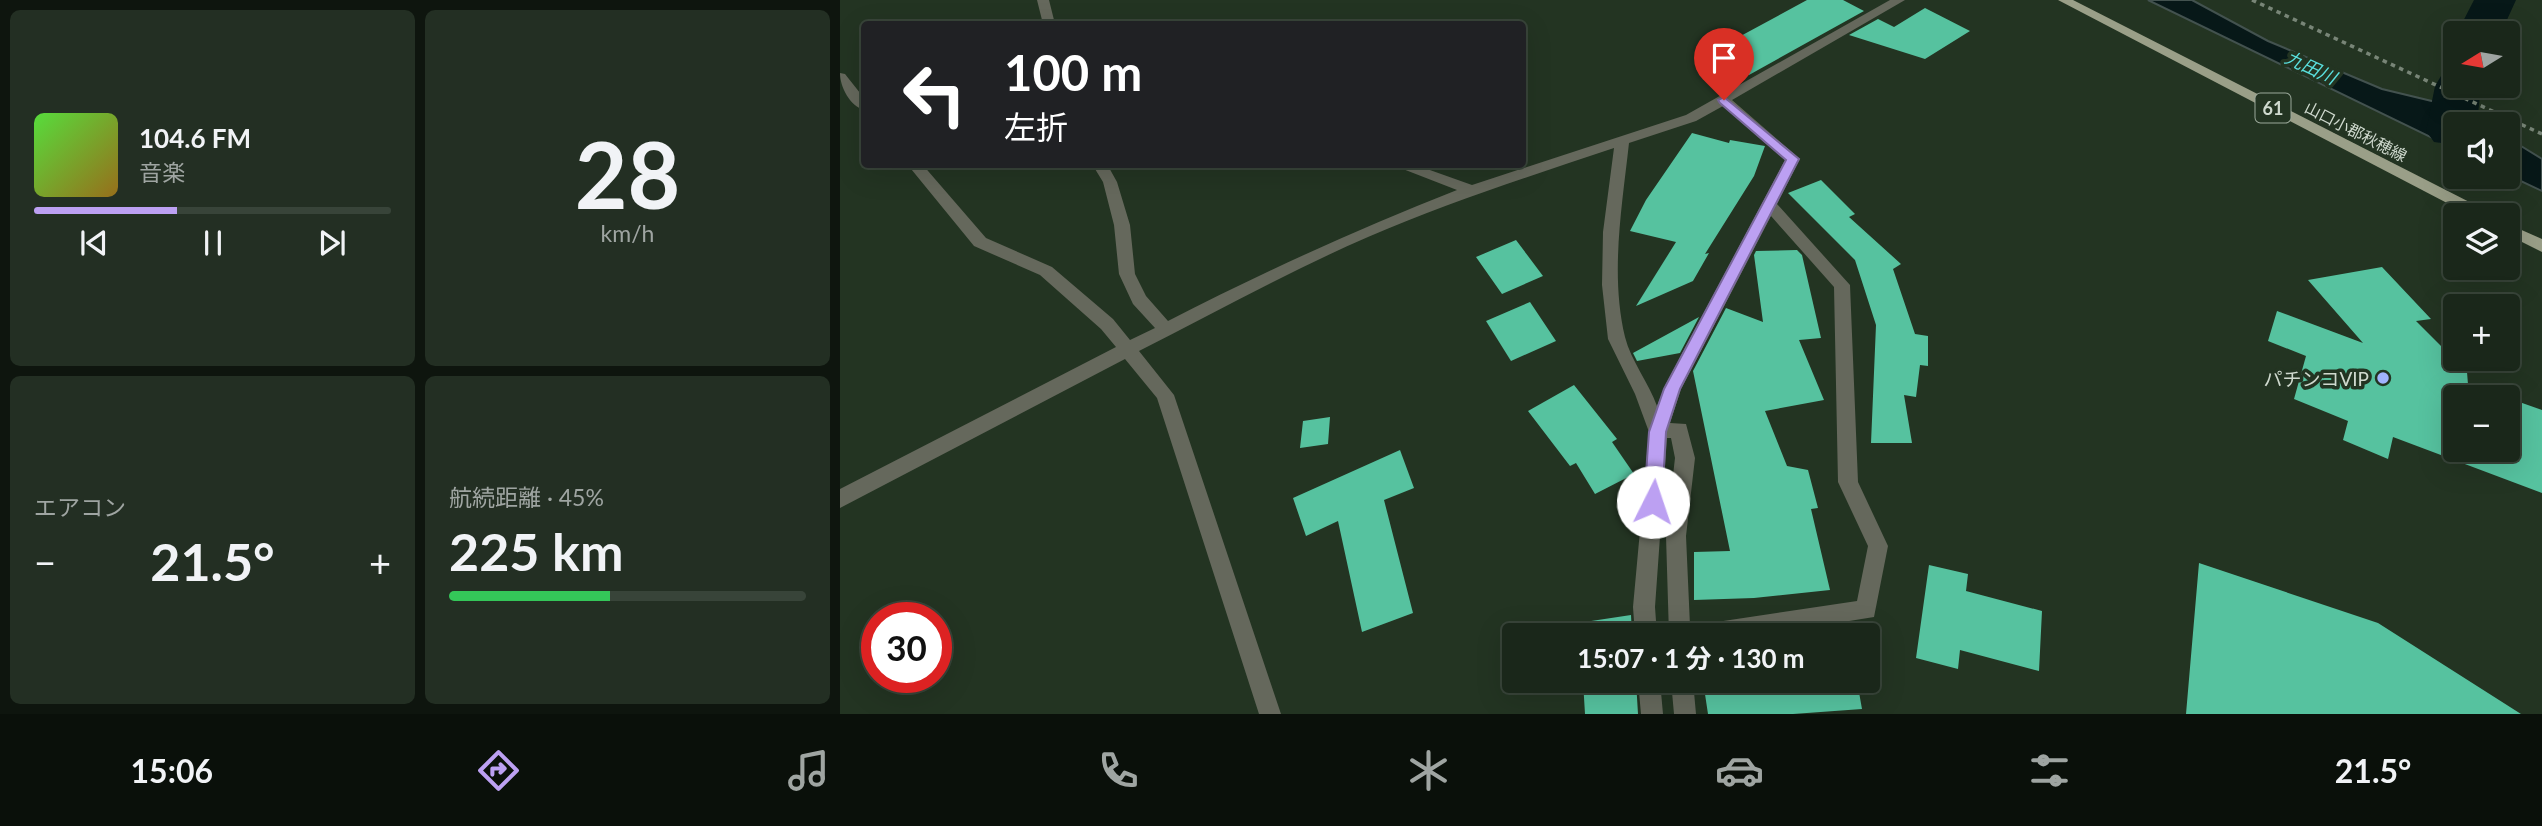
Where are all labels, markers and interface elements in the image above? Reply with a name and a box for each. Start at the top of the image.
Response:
north arrow [2443,21,2520,98]
map controls [2443,21,2520,462]
pin [1694,28,1754,100]
icon: arrive [1705,39,1743,77]
text: 100 m [1004,43,1142,101]
water label: 九田川 [2282,46,2342,89]
icon: left [889,49,980,140]
road number: 61 [2256,94,2290,122]
street label: 山口小郡秋穂線 [2302,97,2410,165]
text: 左折 [1004,107,1068,146]
button: sound [2443,112,2520,189]
text: 28 [575,119,680,228]
text: 104.6 FM [139,122,251,154]
text: 音楽 [139,158,185,186]
button: layers [2443,203,2520,280]
text: km/h [601,219,654,247]
icon: previous [75,224,113,262]
icon: pause [194,224,232,262]
icon: next [313,224,351,262]
button: + [2443,294,2520,371]
place label: パチンコVIP [2263,367,2369,390]
marker: パチンコVIP [2375,370,2391,386]
button: − [2443,385,2520,462]
position arrow [1616,465,1690,539]
text: 航続距離 · 45% [449,483,604,511]
text: エアコン [34,493,126,521]
text: 225 km [449,520,623,582]
text: 21.5° [150,530,275,592]
text: − [34,539,56,585]
text: + [369,539,391,585]
speed limit sign: 30 [861,602,952,693]
text: 15:07 · 1 分 · 130 m [1577,642,1805,674]
icon: directions [474,746,523,795]
icon: music [784,746,833,795]
icon: phone [1094,746,1143,795]
icon: climate [1404,746,1453,795]
icon: car [1715,746,1764,795]
icon: filters [2025,746,2074,795]
text: 15:06 [131,751,213,790]
text: 21.5° [2335,751,2411,790]

